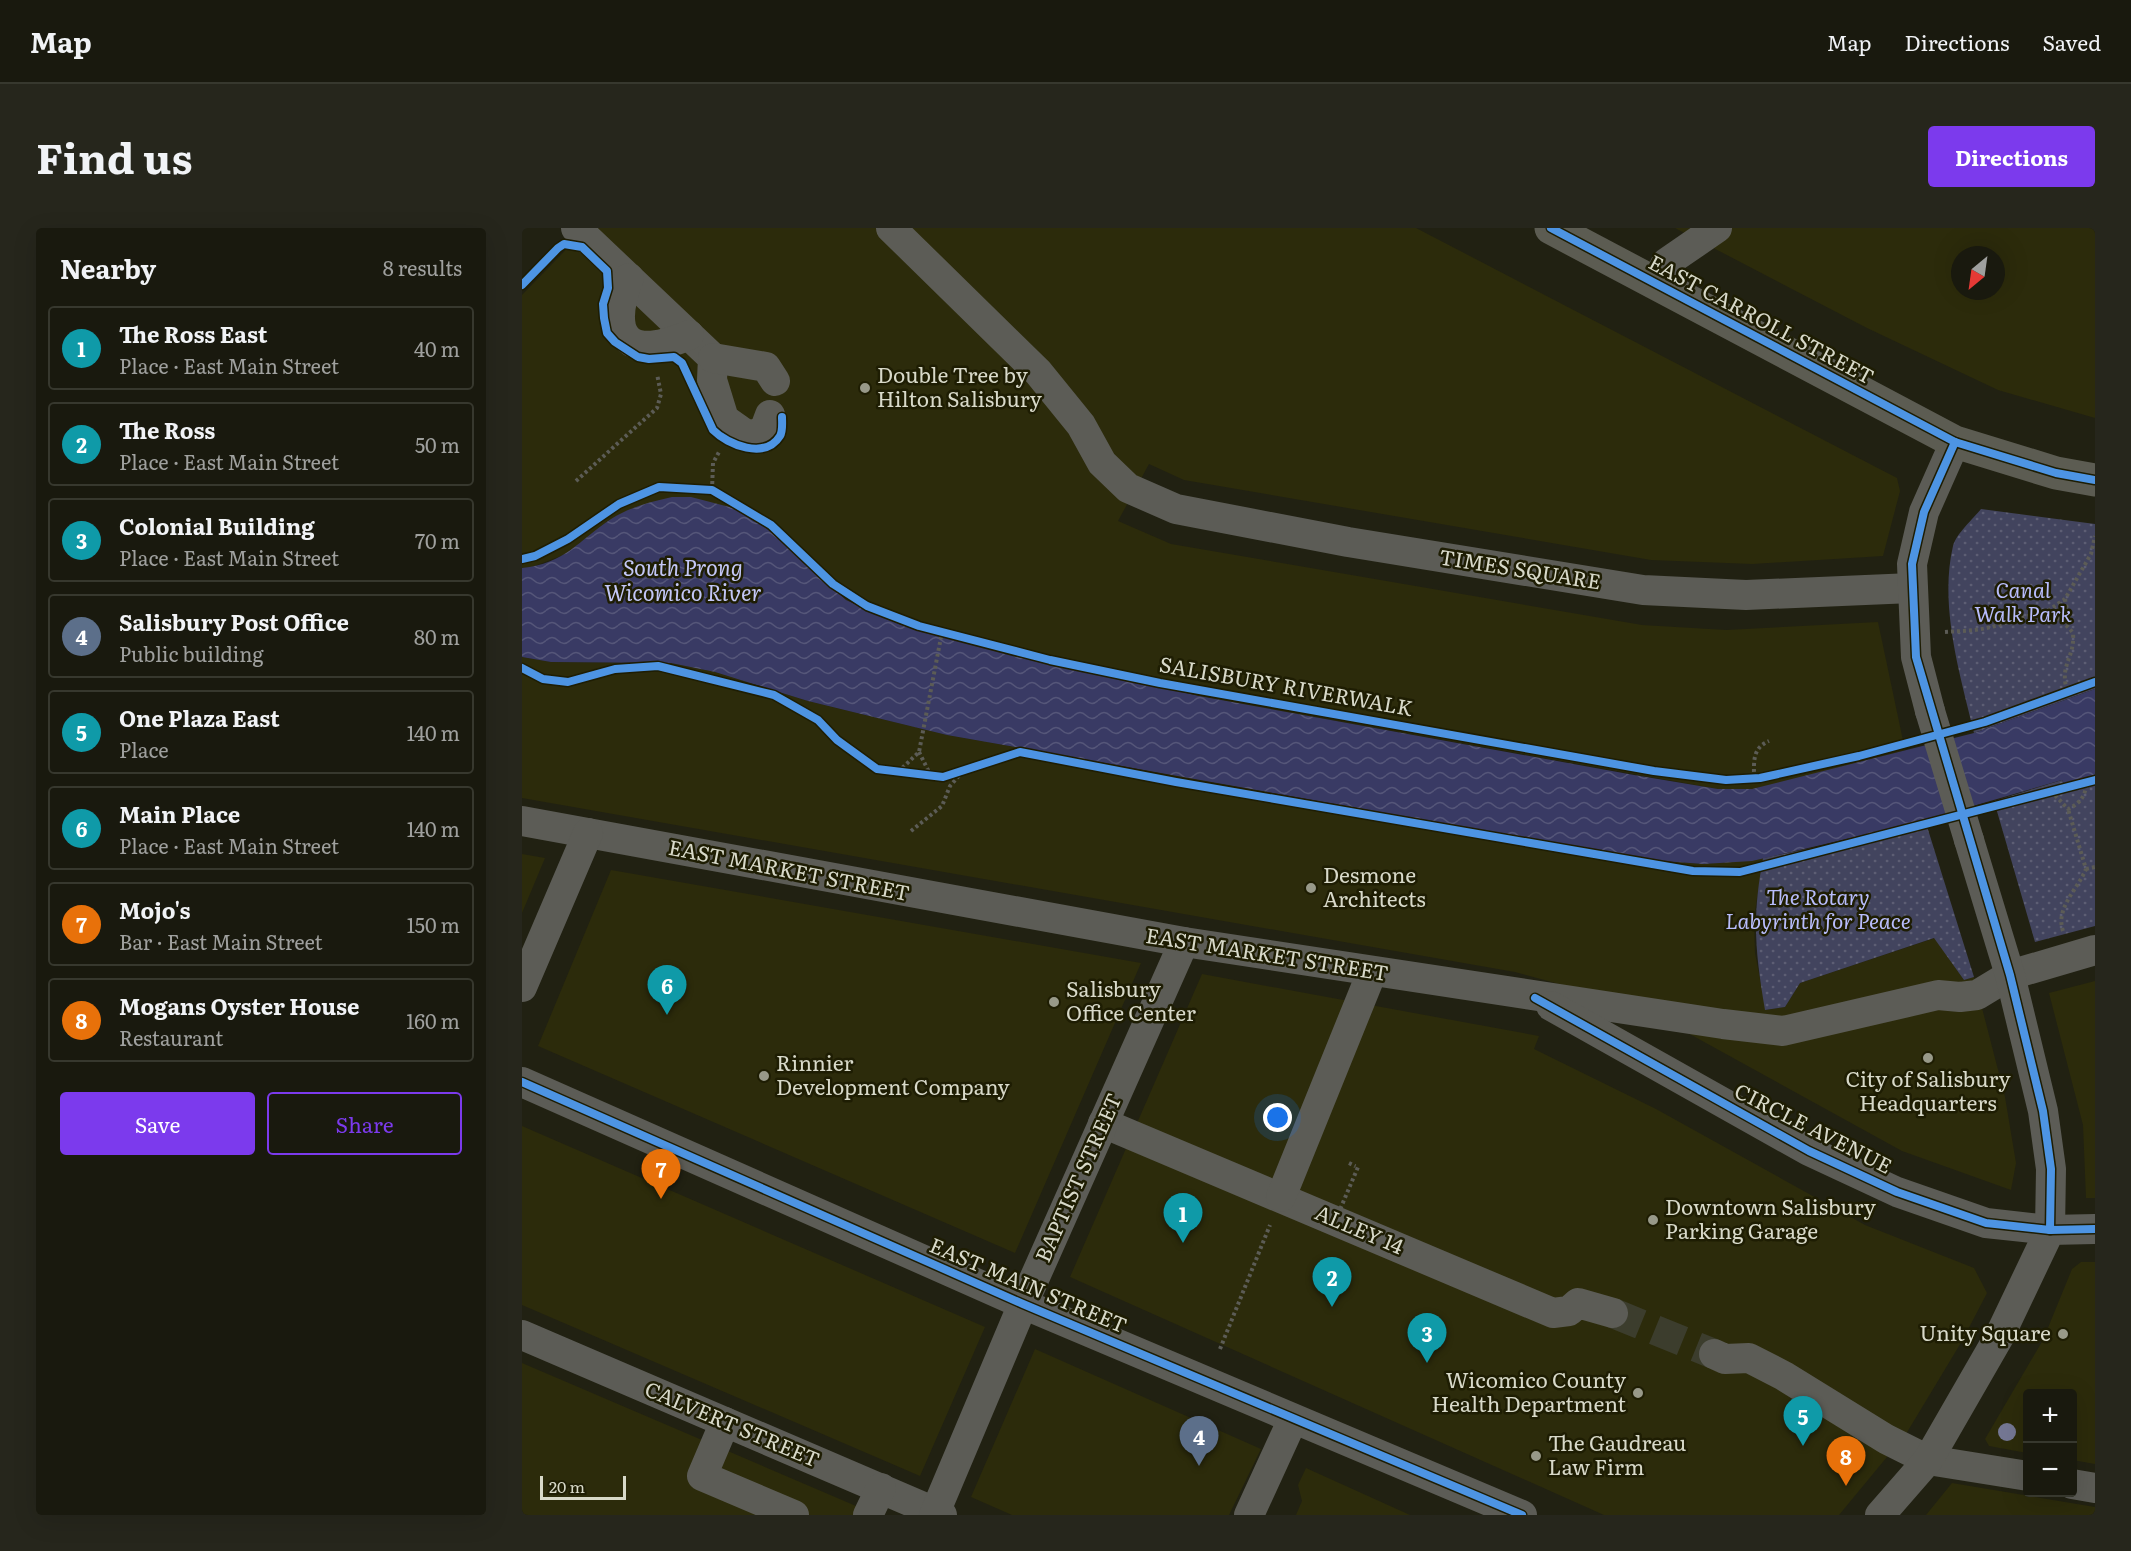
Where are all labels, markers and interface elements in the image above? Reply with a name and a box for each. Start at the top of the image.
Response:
text: Map [30,20,92,62]
text: Map [1827,26,1872,57]
text: Directions [1905,26,2010,57]
text: Saved [2043,26,2101,57]
text: Find us [36,125,193,187]
button: Directions [1928,126,2095,187]
street label: EAST CARROLL STREET [1644,245,1880,391]
north arrow [1951,246,2005,300]
text: Nearby [60,248,156,287]
text: 8 results [383,252,462,282]
text: The Ross East [119,317,267,350]
text: 1 [77,333,86,363]
text: 40 m [414,333,460,363]
text: Place · East Main Street [119,350,339,380]
place label: Double Tree by Hilton Salisbury [877,358,1043,413]
marker: Double Tree by Hilton Salisbury [858,381,872,395]
text: The Ross [119,413,215,446]
text: 2 [76,429,87,459]
text: 50 m [415,429,460,459]
text: Place · East Main Street [119,446,339,476]
text: Colonial Building [119,509,315,542]
text: 3 [76,525,87,555]
text: 70 m [415,525,460,555]
street label: TIMES SQUARE [1437,539,1603,596]
text: Place · East Main Street [119,542,339,572]
water label: South Prong Wicomico River [604,550,762,608]
park label: Canal Walk Park [1974,573,2072,628]
text: Salisbury Post Office [119,605,349,638]
text: 4 [75,621,88,651]
text: 80 m [414,621,460,651]
text: Public building [119,638,264,668]
street label: SALISBURY RIVERWALK [1157,647,1416,722]
text: One Plaza East [119,701,280,734]
text: 5 [76,717,87,747]
text: 140 m [407,717,460,747]
text: Place [119,734,169,764]
text: Main Place [119,797,240,830]
text: 6 [76,813,87,843]
text: 140 m [407,813,460,843]
text: Place · East Main Street [119,830,339,860]
street label: EAST MARKET STREET [666,830,913,907]
place label: Desmone Architects [1323,858,1426,913]
park label: The Rotary Labyrinth for Peace [1725,880,1911,935]
marker: Desmone Architects [1304,881,1318,895]
text: Mojo's [119,893,190,926]
text: 7 [76,909,87,939]
text: 150 m [407,909,460,939]
street label: EAST MARKET STREET [1144,918,1391,987]
text: Bar · East Main Street [119,926,323,956]
pin: 6 [648,966,686,1015]
place label: Salisbury Office Center [1066,972,1196,1027]
text: Mogans Oyster House [119,989,359,1022]
marker: Salisbury Office Center [1047,995,1061,1009]
text: 8 [76,1005,87,1035]
text: 160 m [406,1005,460,1035]
text: Restaurant [119,1022,223,1052]
place label: Rinnier Development Company [776,1046,1010,1101]
marker: City of Salisbury Headquarters [1921,1051,1935,1065]
place label: City of Salisbury Headquarters [1845,1062,2011,1117]
marker: Rinnier Development Company [757,1069,771,1083]
street label: CIRCLE AVENUE [1730,1074,1898,1180]
street label: BAPTIST STREET [1026,1088,1128,1266]
button: Save [60,1092,255,1155]
button: Share [267,1092,462,1155]
your location [1263,1103,1292,1132]
pin: 7 [642,1150,680,1199]
place label: Downtown Salisbury Parking Garage [1665,1190,1877,1245]
pin: 1 [1164,1194,1202,1243]
street label: ALLEY 14 [1311,1195,1410,1260]
marker: Downtown Salisbury Parking Garage [1646,1213,1660,1227]
street label: EAST MAIN STREET [925,1228,1133,1339]
pin: 2 [1312,1258,1352,1307]
pin: 3 [1408,1314,1446,1363]
place label: Unity Square [1919,1316,2051,1347]
marker: Unity Square [2056,1327,2070,1341]
place label: Wicomico County Health Department [1431,1363,1627,1418]
street label: CALVERT STREET [641,1372,825,1474]
marker: Wicomico County Health Department [1631,1386,1645,1400]
map controls [2023,1389,2077,1497]
button: + [2023,1389,2077,1443]
pin: 5 [1784,1396,1822,1446]
pin: 4 [1180,1416,1218,1466]
place label: The Gaudreau Law Firm [1548,1426,1686,1481]
pin: 8 [1826,1436,1866,1486]
button: − [2023,1443,2077,1497]
marker: The Gaudreau Law Firm [1529,1449,1543,1463]
scale bar [540,1473,626,1500]
text: 20 m [549,1474,585,1498]

